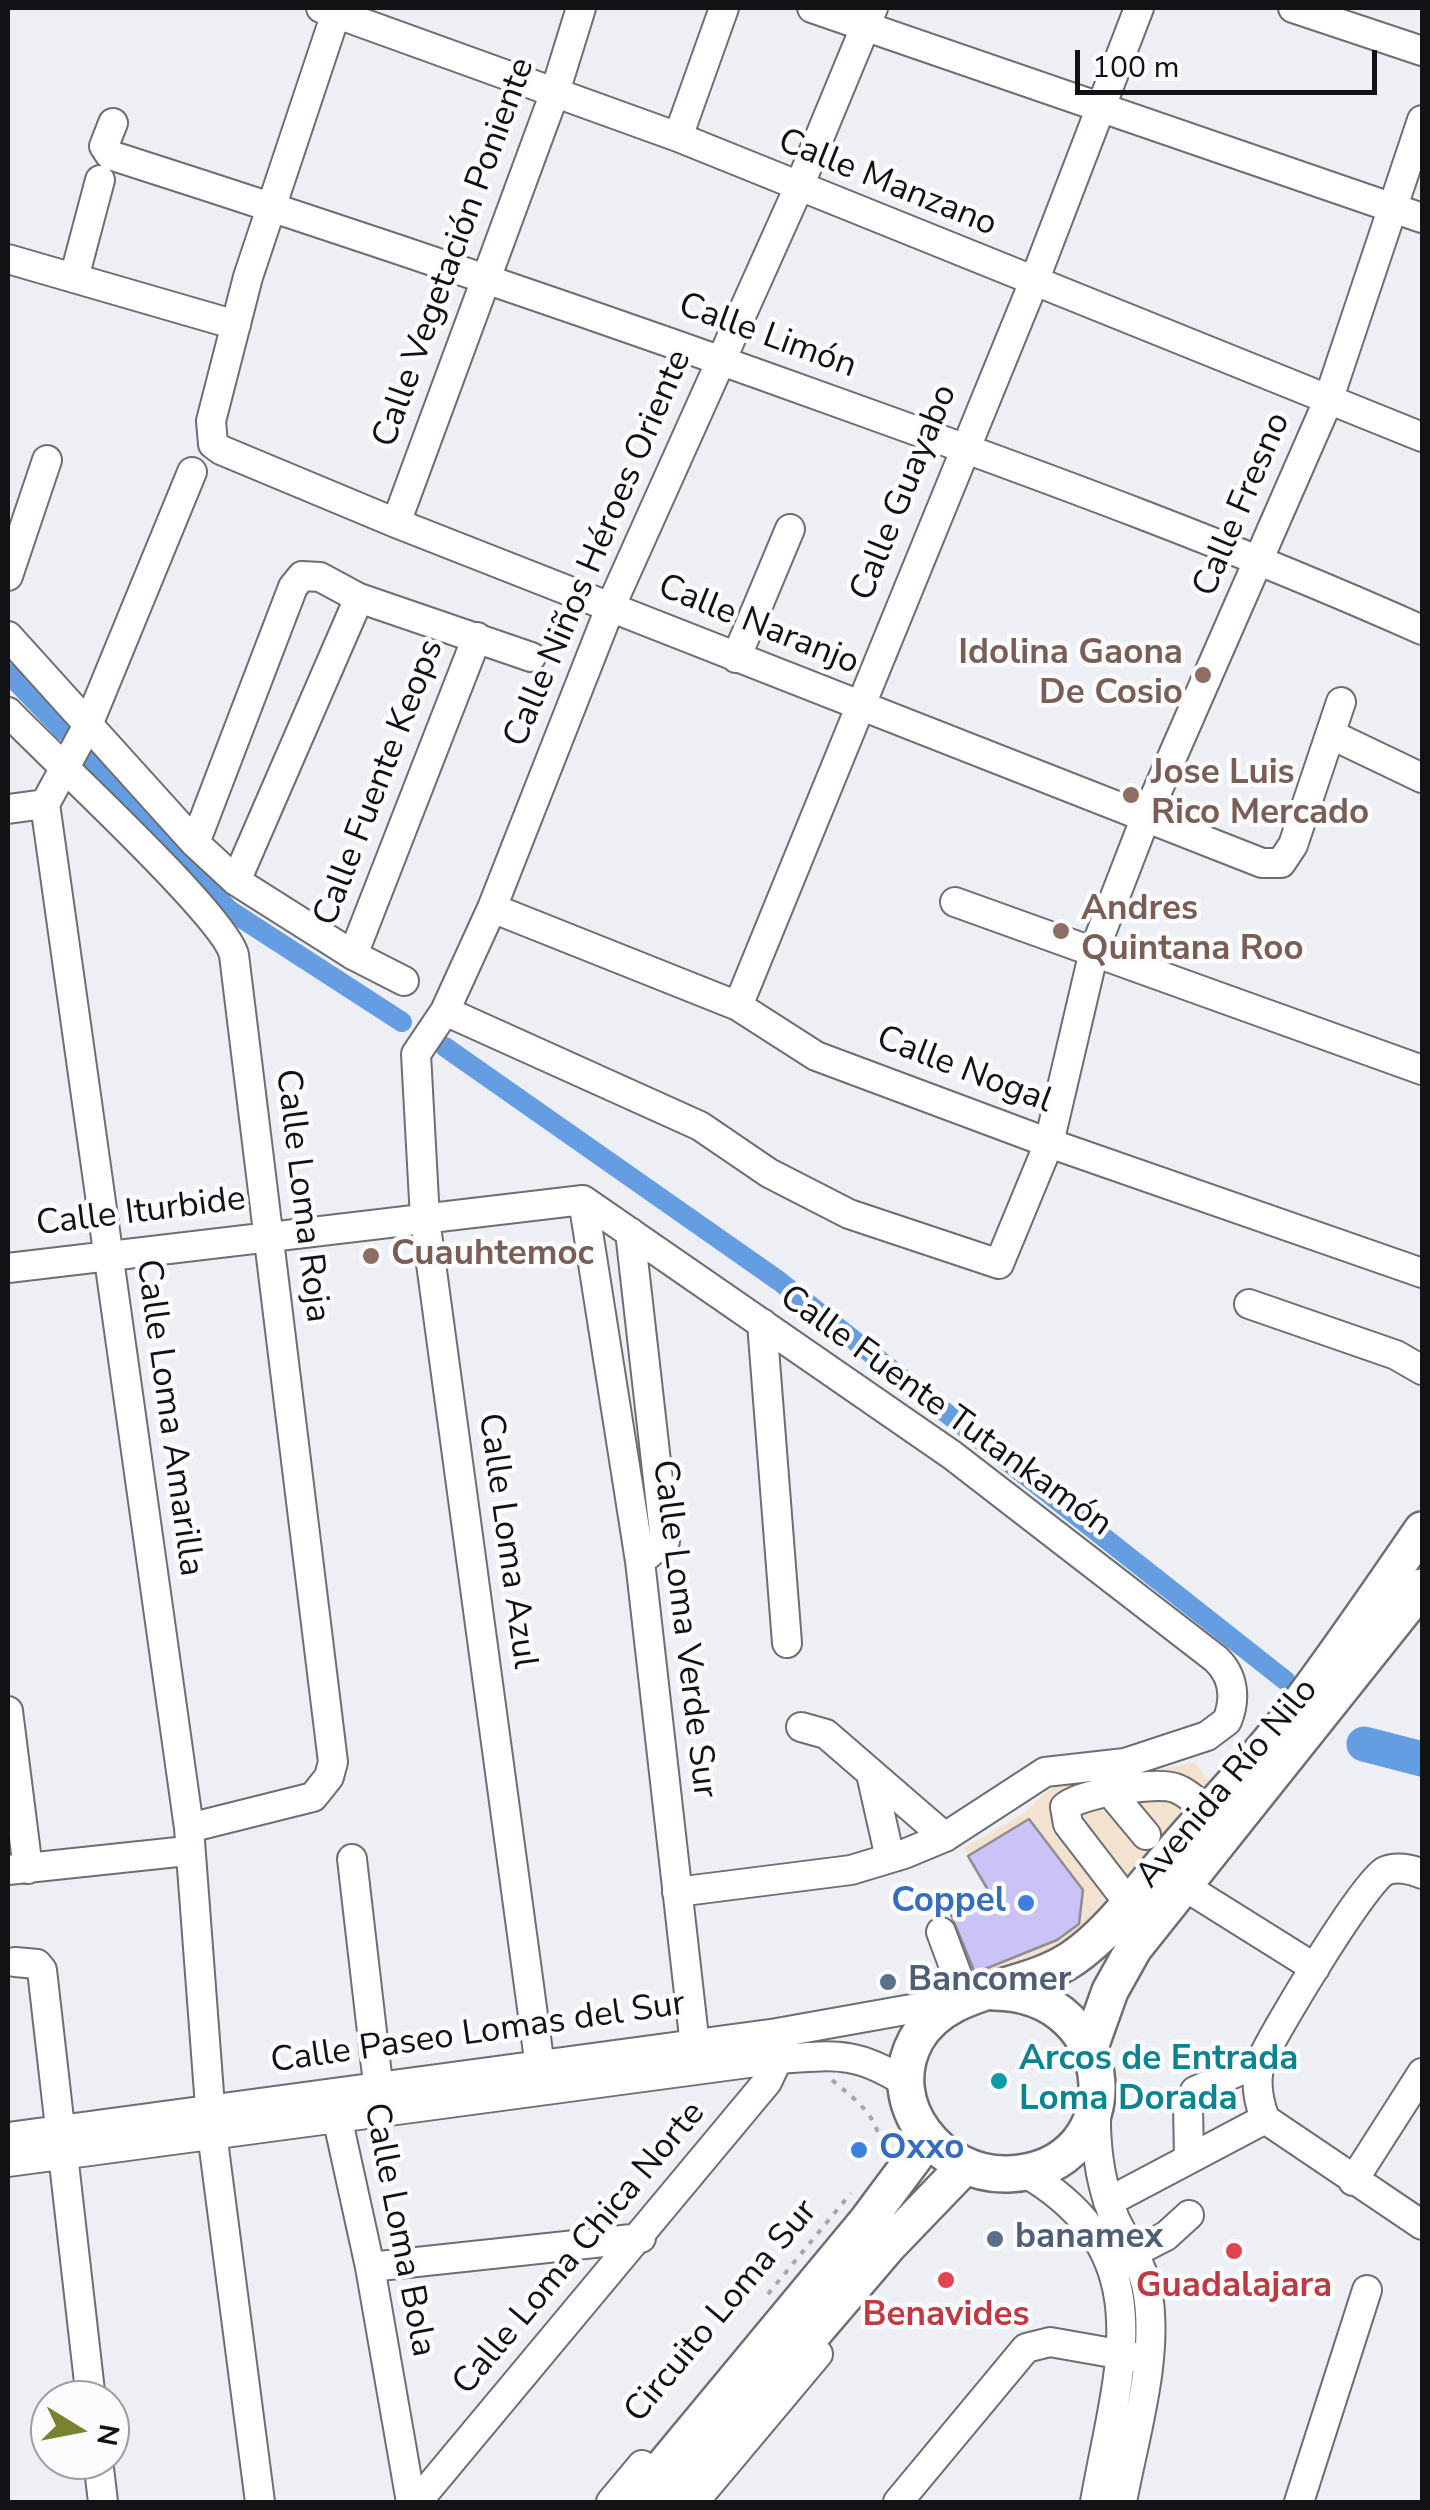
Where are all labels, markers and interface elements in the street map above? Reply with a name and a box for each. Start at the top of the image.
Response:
scale bar [1080,30,1382,92]
text: 100 m [1092,47,1179,88]
street label: Calle Vegetación Poniente [365,53,545,453]
street label: Calle Manzano [772,121,1002,247]
street label: Calle Limón [672,285,862,389]
street label: Calle Niños Héroes Oriente [496,344,702,754]
street label: Calle Guayabo [843,379,967,607]
street label: Calle Fresno [1185,407,1301,603]
street label: Calle Naranjo [652,567,864,685]
street label: Calle Fuente Keops [306,634,454,932]
place label: Idolina Gaona De Cosio [958,634,1183,716]
marker: Idolina Gaona De Cosio [1192,664,1214,686]
place label: Jose Luis Rico Mercado [1151,754,1369,836]
marker: Jose Luis Rico Mercado [1120,784,1142,806]
place label: Andres Quintana Roo [1081,890,1304,972]
marker: Andres Quintana Roo [1050,920,1072,942]
street label: Calle Nogal [870,1018,1058,1124]
street label: Calle Loma Roja [265,1067,337,1325]
street label: Calle Iturbide [34,1179,248,1247]
place label: Cuauhtemoc [391,1235,594,1277]
marker: Cuauhtemoc [360,1245,382,1267]
street label: Calle Loma Amarilla [125,1257,211,1579]
street label: Calle Fuente Tutankamón [771,1277,1119,1547]
street label: Calle Loma Azul [467,1411,545,1671]
street label: Calle Loma Verde Sur [641,1458,725,1800]
street label: Avenida Río Nilo [1128,1671,1328,1897]
place label: Coppel [891,1882,1006,1924]
marker: Coppel [1015,1892,1037,1914]
place label: Bancomer [908,1961,1071,2003]
marker: Bancomer [877,1971,899,1993]
street label: Calle Paseo Lomas del Sur [268,1984,688,2084]
place label: Arcos de Entrada Loma Dorada [1019,2040,1298,2122]
marker: Arcos de Entrada Loma Dorada [988,2070,1010,2092]
street label: Calle Loma Chica Norte [445,2094,715,2404]
street label: Calle Loma Bola [353,2100,443,2360]
place label: Oxxo [879,2129,964,2171]
marker: Oxxo [848,2139,870,2161]
street label: Circuito Loma Sur [617,2192,827,2432]
place label: banamex [1015,2218,1163,2260]
marker: banamex [984,2228,1006,2250]
marker: Guadalajara [1223,2240,1245,2262]
place label: Guadalajara [1136,2267,1332,2309]
marker: Benavides [935,2269,957,2291]
place label: Benavides [863,2296,1029,2338]
north arrow [30,2380,130,2480]
text: N [87,2421,128,2448]

